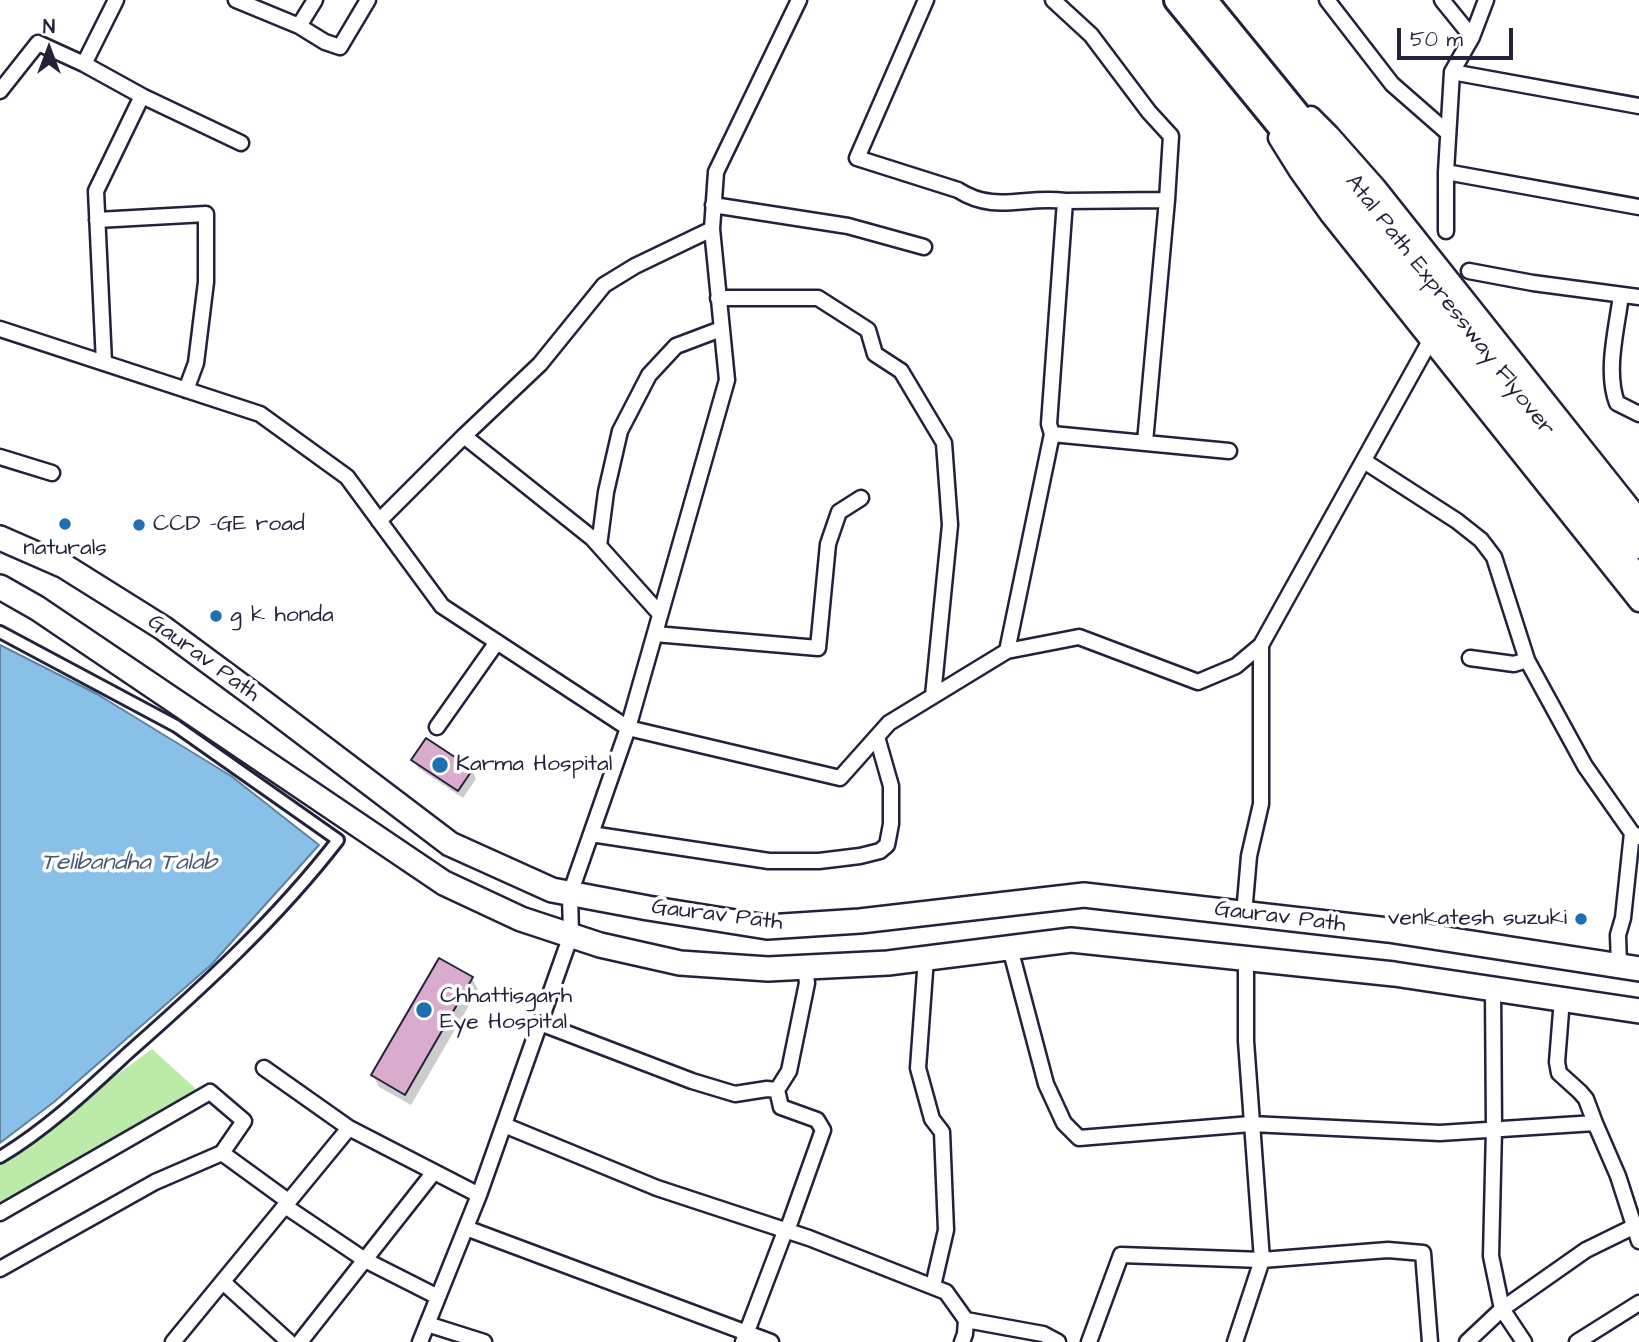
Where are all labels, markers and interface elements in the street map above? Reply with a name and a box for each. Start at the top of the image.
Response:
north arrow [14,14,84,84]
text: N [43,14,55,41]
scale bar [1401,14,1516,58]
text: 50 m [1410,25,1463,54]
street label: Atal Path Expressway Flyover [1338,170,1560,442]
place label: CCD -GE road [153,511,305,539]
marker: naturals [57,516,73,532]
marker: CCD -GE road [131,517,147,533]
place label: naturals [23,535,107,563]
place label: g k honda [230,602,334,630]
marker: g k honda [208,608,224,624]
street label: Gaurav Path [142,609,264,709]
place label: Karma Hospital [456,751,612,779]
marker: Karma Hospital [430,755,450,775]
water label: Telibandha Talab [41,850,217,878]
street label: Gaurav Path [650,894,784,938]
street label: Gaurav Path [1213,896,1347,940]
place label: venkatesh suzuki [1388,905,1567,933]
marker: venkatesh suzuki [1573,911,1589,927]
place label: Chhattisgarh Eye Hospital [440,983,572,1037]
marker: Chhattisgarh Eye Hospital [414,1000,434,1020]

